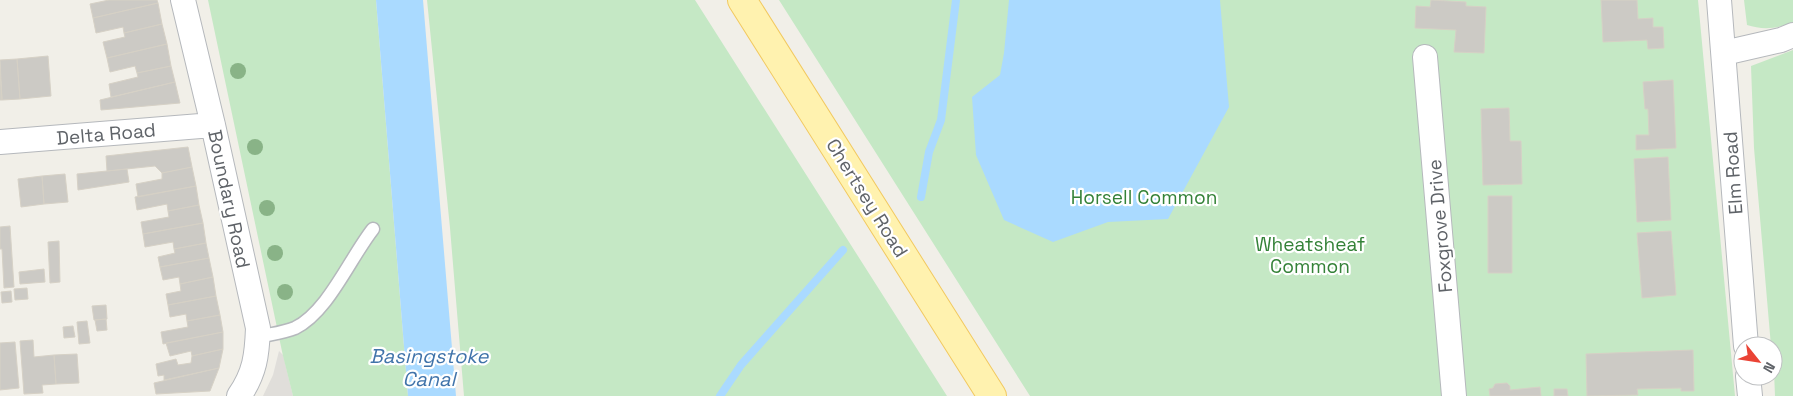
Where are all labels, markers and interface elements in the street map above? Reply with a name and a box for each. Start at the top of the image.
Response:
street label: Delta Road [55,117,157,151]
street label: Boundary Road [202,127,256,271]
street label: Elm Road [1718,131,1748,215]
street label: Chertsey Road [821,134,913,262]
street label: Foxgrove Drive [1422,158,1458,294]
park label: Horsell Common [1071,185,1217,210]
park label: Wheatsheaf Common [1255,232,1365,279]
north arrow [1733,336,1783,386]
water label: Basingstoke Canal [370,343,490,392]
text: N [1759,359,1779,376]

